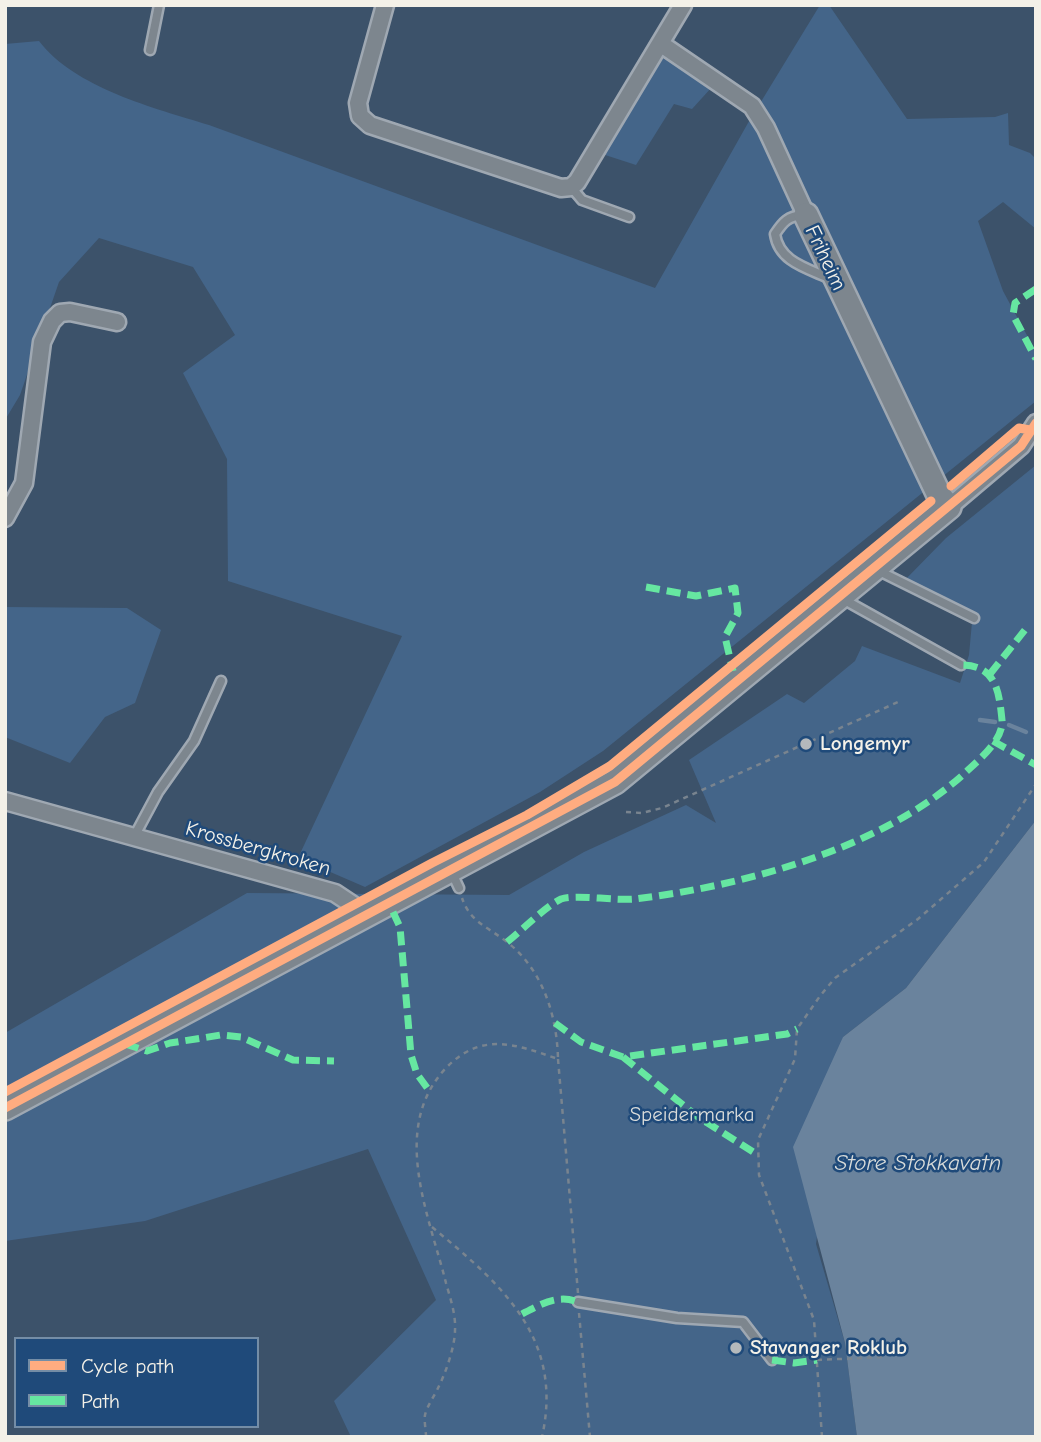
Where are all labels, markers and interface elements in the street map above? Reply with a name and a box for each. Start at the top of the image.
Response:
street label: Friheim [799,221,851,295]
place label: Longemyr [820,731,910,757]
marker: Longemyr [798,736,814,752]
street label: Krossbergkroken [182,816,334,882]
park label: Speidermarka [629,1102,755,1128]
water label: Store Stokkavatn [835,1149,1001,1177]
place label: Stavanger Roklub [750,1335,907,1361]
legend [14,1337,259,1428]
marker: Stavanger Roklub [728,1340,744,1356]
text: Cycle path [81,1354,174,1378]
text: Path [81,1389,120,1413]

